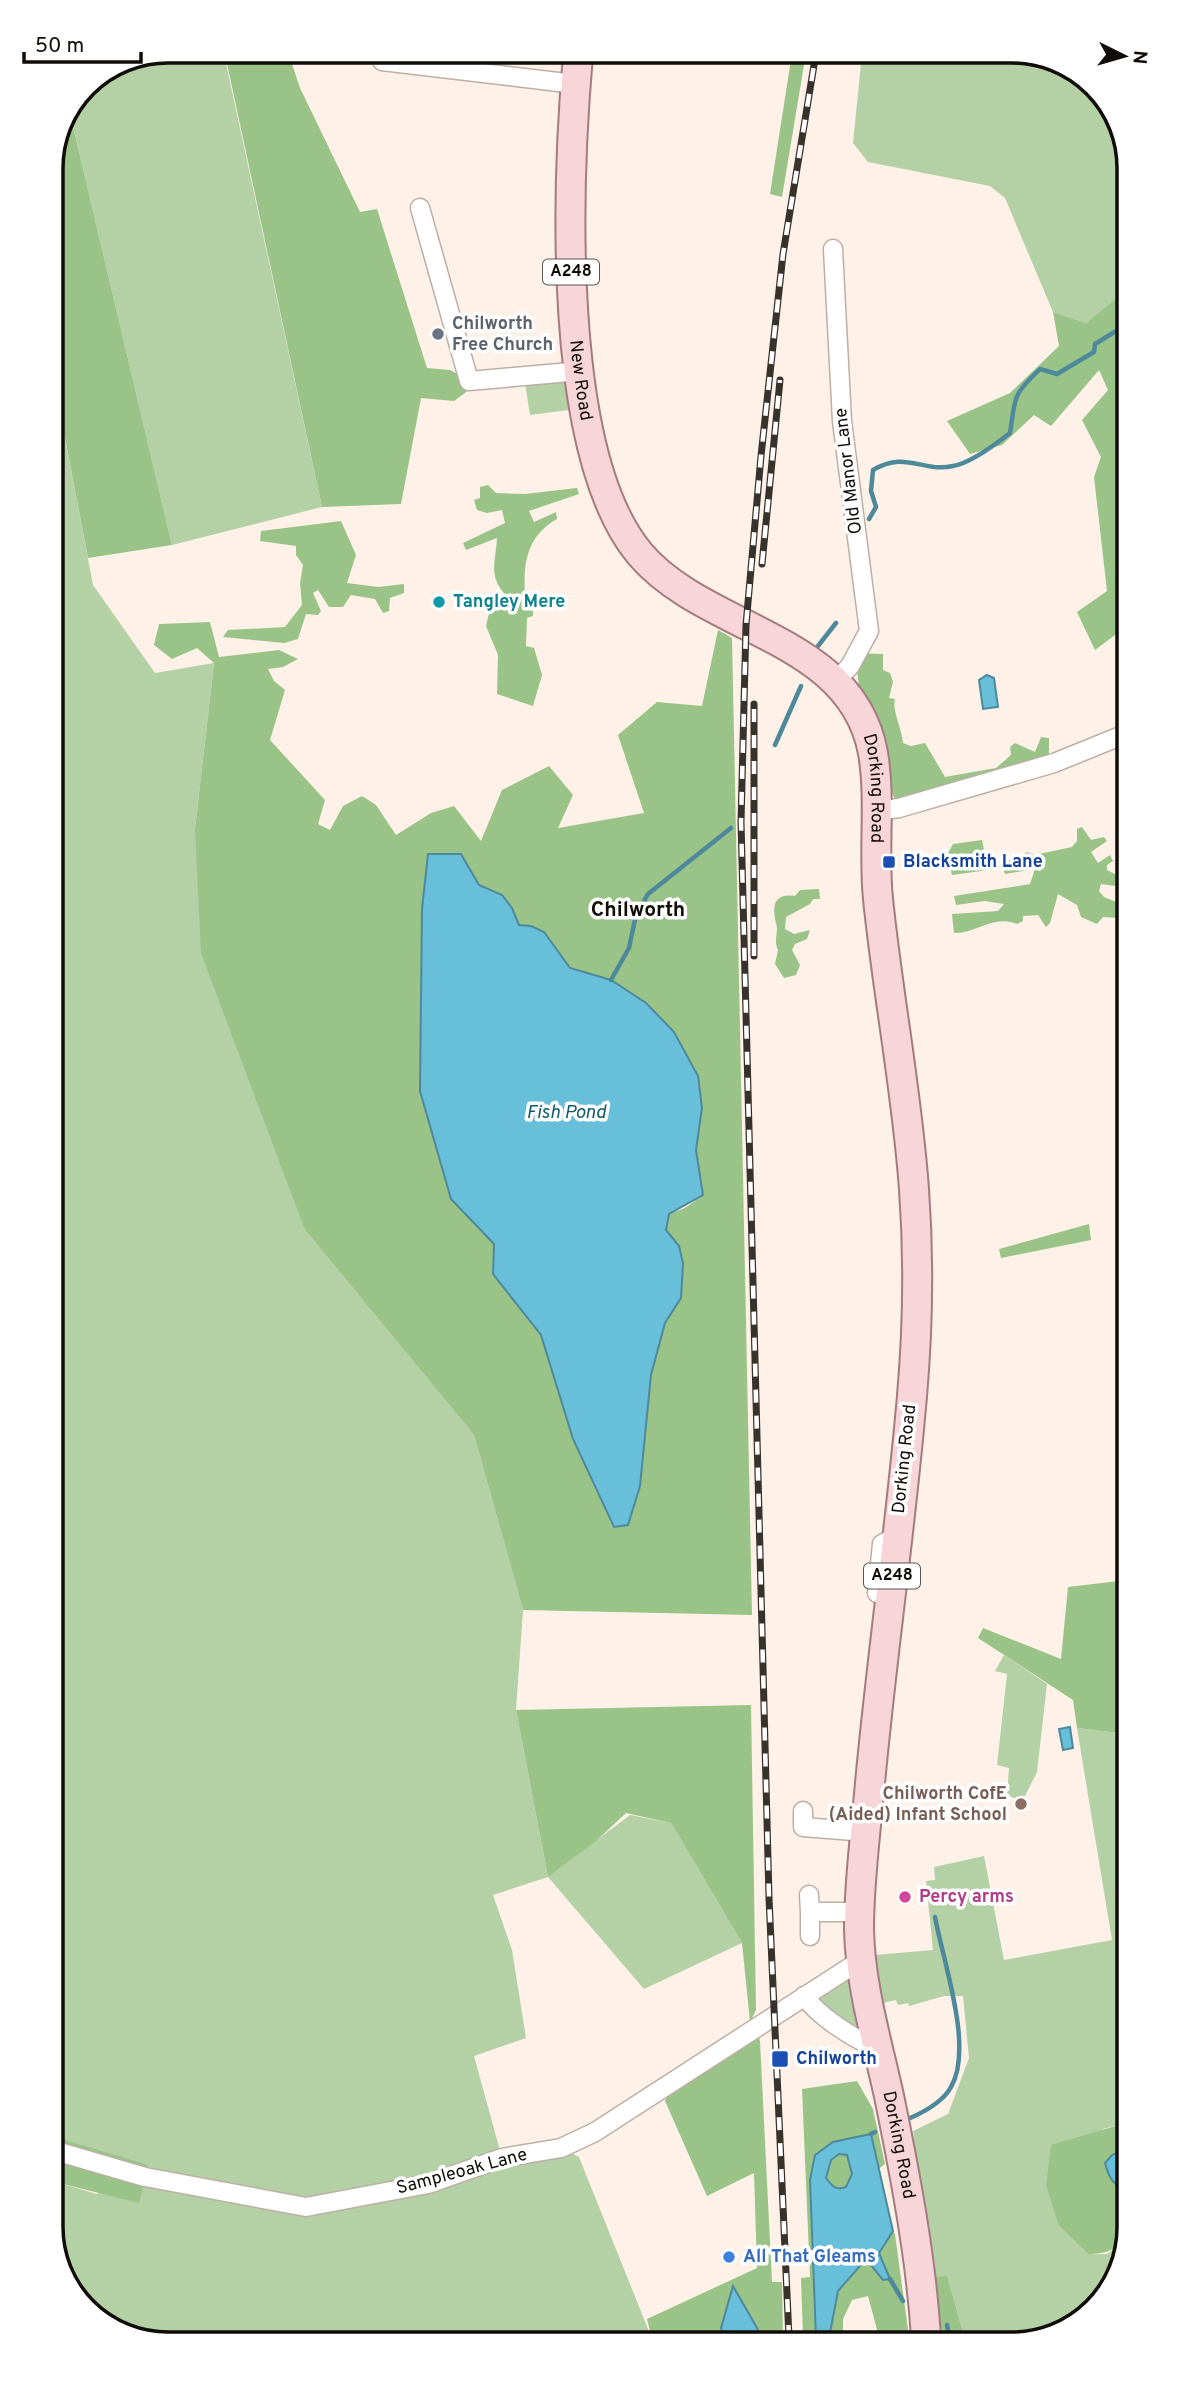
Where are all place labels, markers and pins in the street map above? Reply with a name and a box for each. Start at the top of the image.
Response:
place label: Chilworth Free Church [452,313,553,357]
marker: Chilworth Free Church [430,326,446,342]
place label: Tangley Mere [453,591,565,614]
marker: Tangley Mere [431,594,447,610]
place label: Blacksmith Lane [903,851,1043,874]
marker: Blacksmith Lane [881,854,897,870]
place label: Chilworth CofE (Aided) Infant School [829,1783,1007,1827]
marker: Chilworth CofE (Aided) Infant School [1013,1796,1029,1812]
place label: Percy arms [919,1886,1014,1909]
marker: Percy arms [897,1889,913,1905]
place label: Chilworth [796,2048,877,2071]
marker: Chilworth [770,2049,790,2069]
place label: All That Gleams [743,2246,876,2269]
marker: All That Gleams [721,2249,737,2265]

